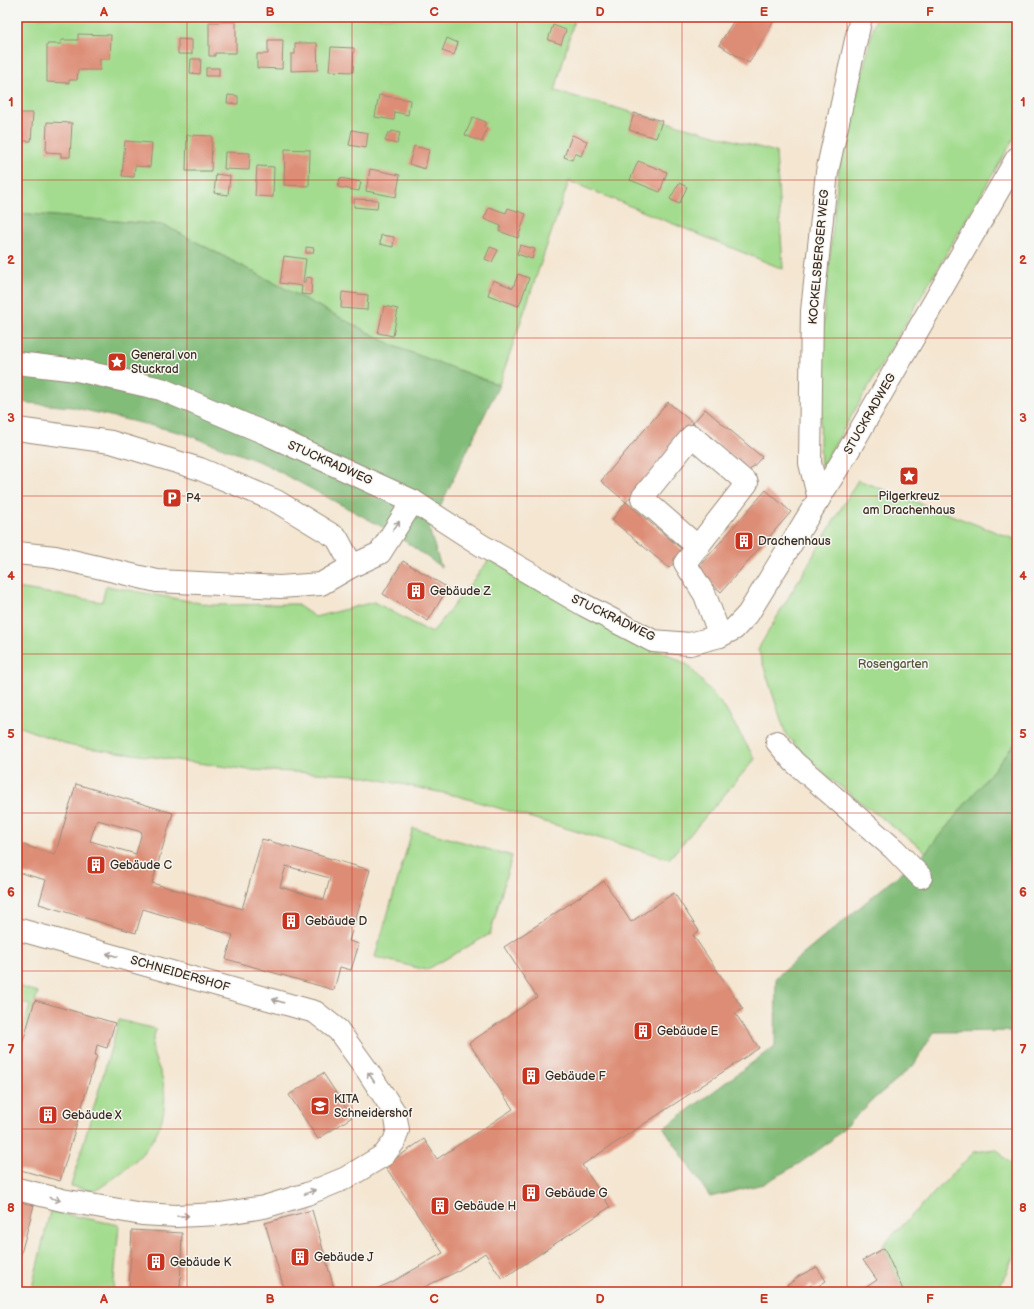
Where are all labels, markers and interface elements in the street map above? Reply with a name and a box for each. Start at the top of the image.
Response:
text: A [99,4,108,20]
text: B [265,4,275,20]
text: C [429,4,439,20]
text: D [595,4,605,20]
text: E [760,4,769,20]
text: F [926,4,934,20]
text: 1 [8,94,14,110]
text: 1 [1020,94,1026,110]
street label: KOCKELSBERGER WEG [806,189,832,325]
text: 2 [7,252,15,268]
text: 2 [1019,252,1027,268]
place label: General von Stuckrad [131,348,197,377]
place icon: General von Stuckrad [106,351,128,373]
street label: STUCKRADWEG [841,371,899,457]
text: 3 [7,410,15,426]
text: 3 [1019,410,1027,426]
street label: STUCKRADWEG [285,438,375,488]
place icon: Pilgerkreuz am Drachenhaus [898,465,920,487]
parking icon: P4 [161,487,183,509]
place label: Pilgerkreuz am Drachenhaus [863,489,955,518]
place label: P4 [186,491,202,506]
one-way arrow [392,521,400,532]
building icon: Drachenhaus [733,530,755,552]
place label: Drachenhaus [758,534,831,549]
text: 4 [7,568,15,584]
text: 4 [1019,568,1027,584]
building icon: Gebäude Z [405,580,427,602]
place label: Gebäude Z [430,584,492,599]
street label: STUCKRADWEG [569,591,657,645]
park label: Rosengarten [858,657,929,672]
text: 5 [7,726,15,742]
text: 5 [1019,726,1027,742]
building icon: Gebäude C [85,854,107,876]
place label: Gebäude C [110,858,173,873]
text: 6 [7,884,15,900]
text: 6 [1019,884,1027,900]
building icon: Gebäude D [280,910,302,932]
place label: Gebäude D [305,914,368,929]
one-way arrow [106,951,119,958]
street label: SCHNEIDERSHOF [129,953,232,996]
one-way arrow [272,997,285,1004]
building icon: Gebäude E [632,1020,654,1042]
place label: Gebäude E [657,1024,719,1039]
text: 7 [7,1042,15,1058]
text: 7 [1019,1042,1027,1058]
building icon: Gebäude F [520,1065,542,1087]
place label: Gebäude F [545,1069,607,1084]
one-way arrow [367,1072,375,1083]
place label: KITA Schneidershof [334,1092,413,1121]
school or university icon: KITA Schneidershof [309,1095,331,1117]
building icon: Gebäude X [37,1104,59,1126]
place label: Gebäude X [62,1108,122,1123]
building icon: Gebäude G [520,1182,542,1204]
place label: Gebäude G [545,1186,608,1201]
one-way arrow [304,1188,316,1195]
one-way arrow [48,1195,61,1203]
building icon: Gebäude H [429,1195,451,1217]
place label: Gebäude H [454,1199,516,1214]
text: 8 [7,1200,15,1216]
text: 8 [1019,1200,1027,1216]
one-way arrow [176,1212,189,1220]
building icon: Gebäude J [289,1246,311,1268]
place label: Gebäude J [314,1250,374,1265]
building icon: Gebäude K [145,1251,167,1273]
place label: Gebäude K [170,1255,232,1270]
text: A [99,1291,108,1307]
text: B [265,1291,275,1307]
text: C [429,1291,439,1307]
text: D [595,1291,605,1307]
text: E [760,1291,769,1307]
text: F [926,1291,934,1307]

